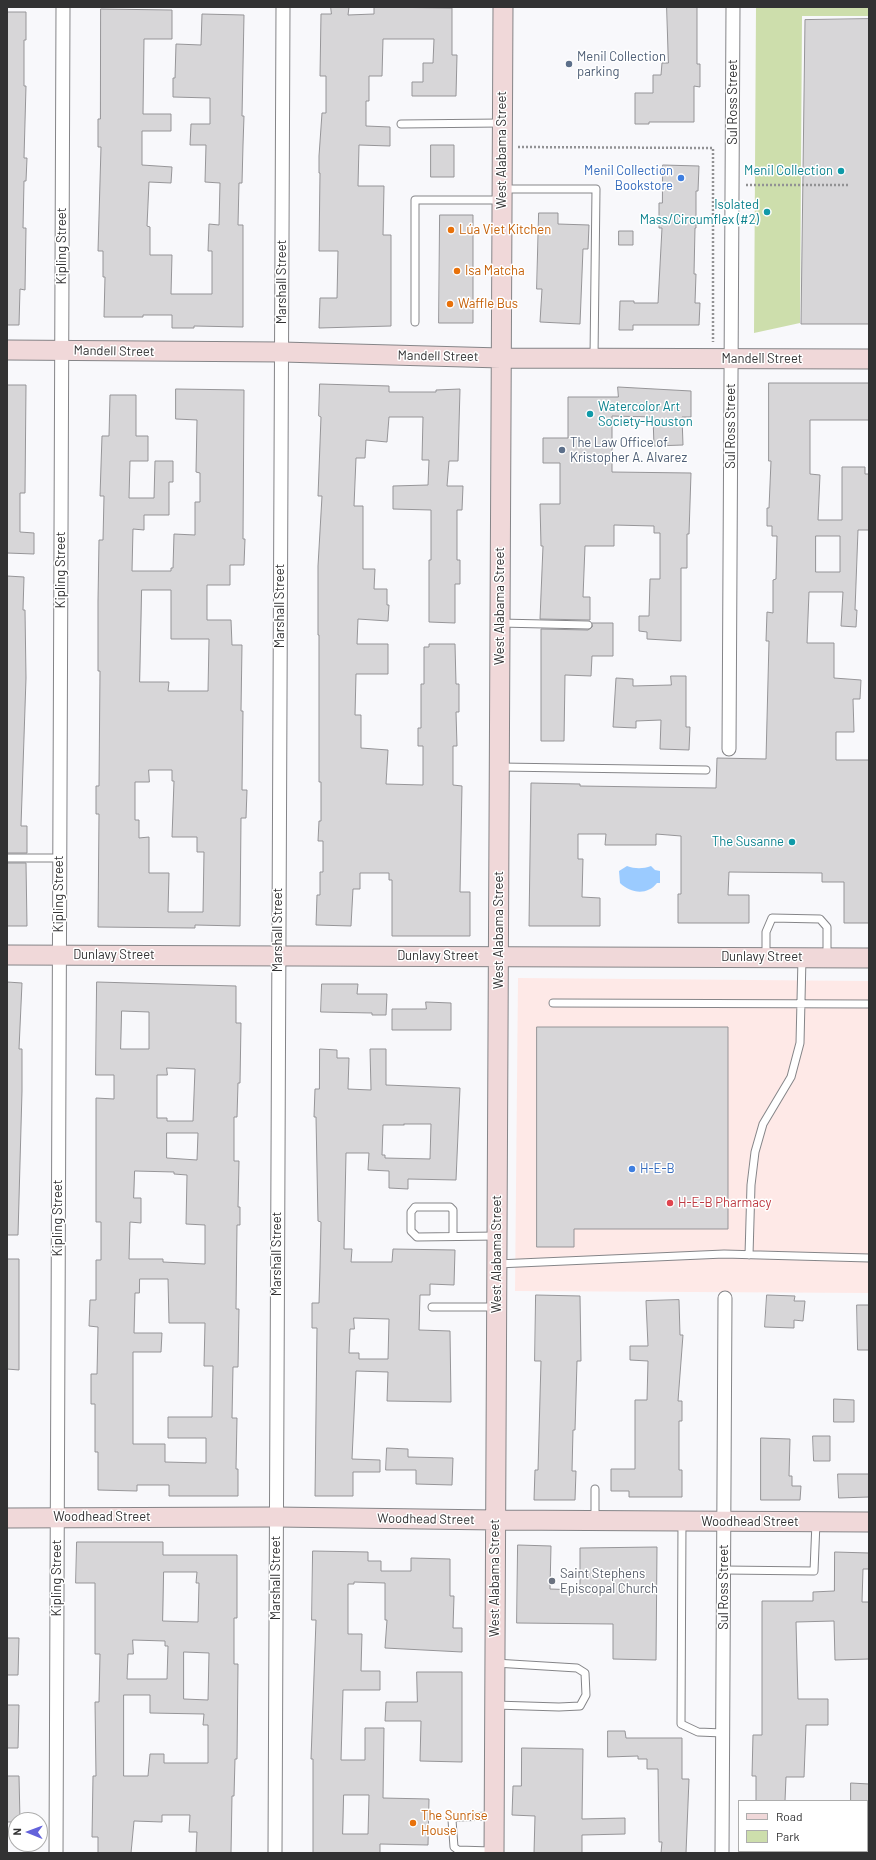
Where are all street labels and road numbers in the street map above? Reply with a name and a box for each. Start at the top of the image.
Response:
street label: Sul Ross Street [725,59,741,145]
street label: West Alabama Street [494,91,510,209]
street label: Kipling Street [54,208,70,284]
street label: Marshall Street [274,240,290,324]
street label: Mandell Street [73,342,155,360]
street label: Mandell Street [397,347,479,365]
street label: Mandell Street [722,351,802,367]
street label: Sul Ross Street [723,383,739,469]
street label: Kipling Street [53,532,69,608]
street label: West Alabama Street [492,547,508,665]
street label: Marshall Street [272,564,288,648]
street label: Kipling Street [51,856,67,932]
street label: West Alabama Street [491,871,507,989]
street label: Marshall Street [270,888,286,972]
street label: Dunlavy Street [73,947,155,963]
street label: Dunlavy Street [397,948,479,964]
street label: Dunlavy Street [721,949,803,965]
street label: Kipling Street [50,1180,66,1256]
street label: West Alabama Street [489,1195,505,1313]
street label: Marshall Street [269,1212,285,1296]
street label: Woodhead Street [53,1509,151,1525]
street label: Woodhead Street [377,1510,475,1528]
street label: Woodhead Street [701,1514,799,1530]
street label: West Alabama Street [487,1519,503,1637]
street label: Marshall Street [268,1536,284,1620]
street label: Kipling Street [49,1540,65,1616]
street label: Sul Ross Street [716,1544,732,1630]

